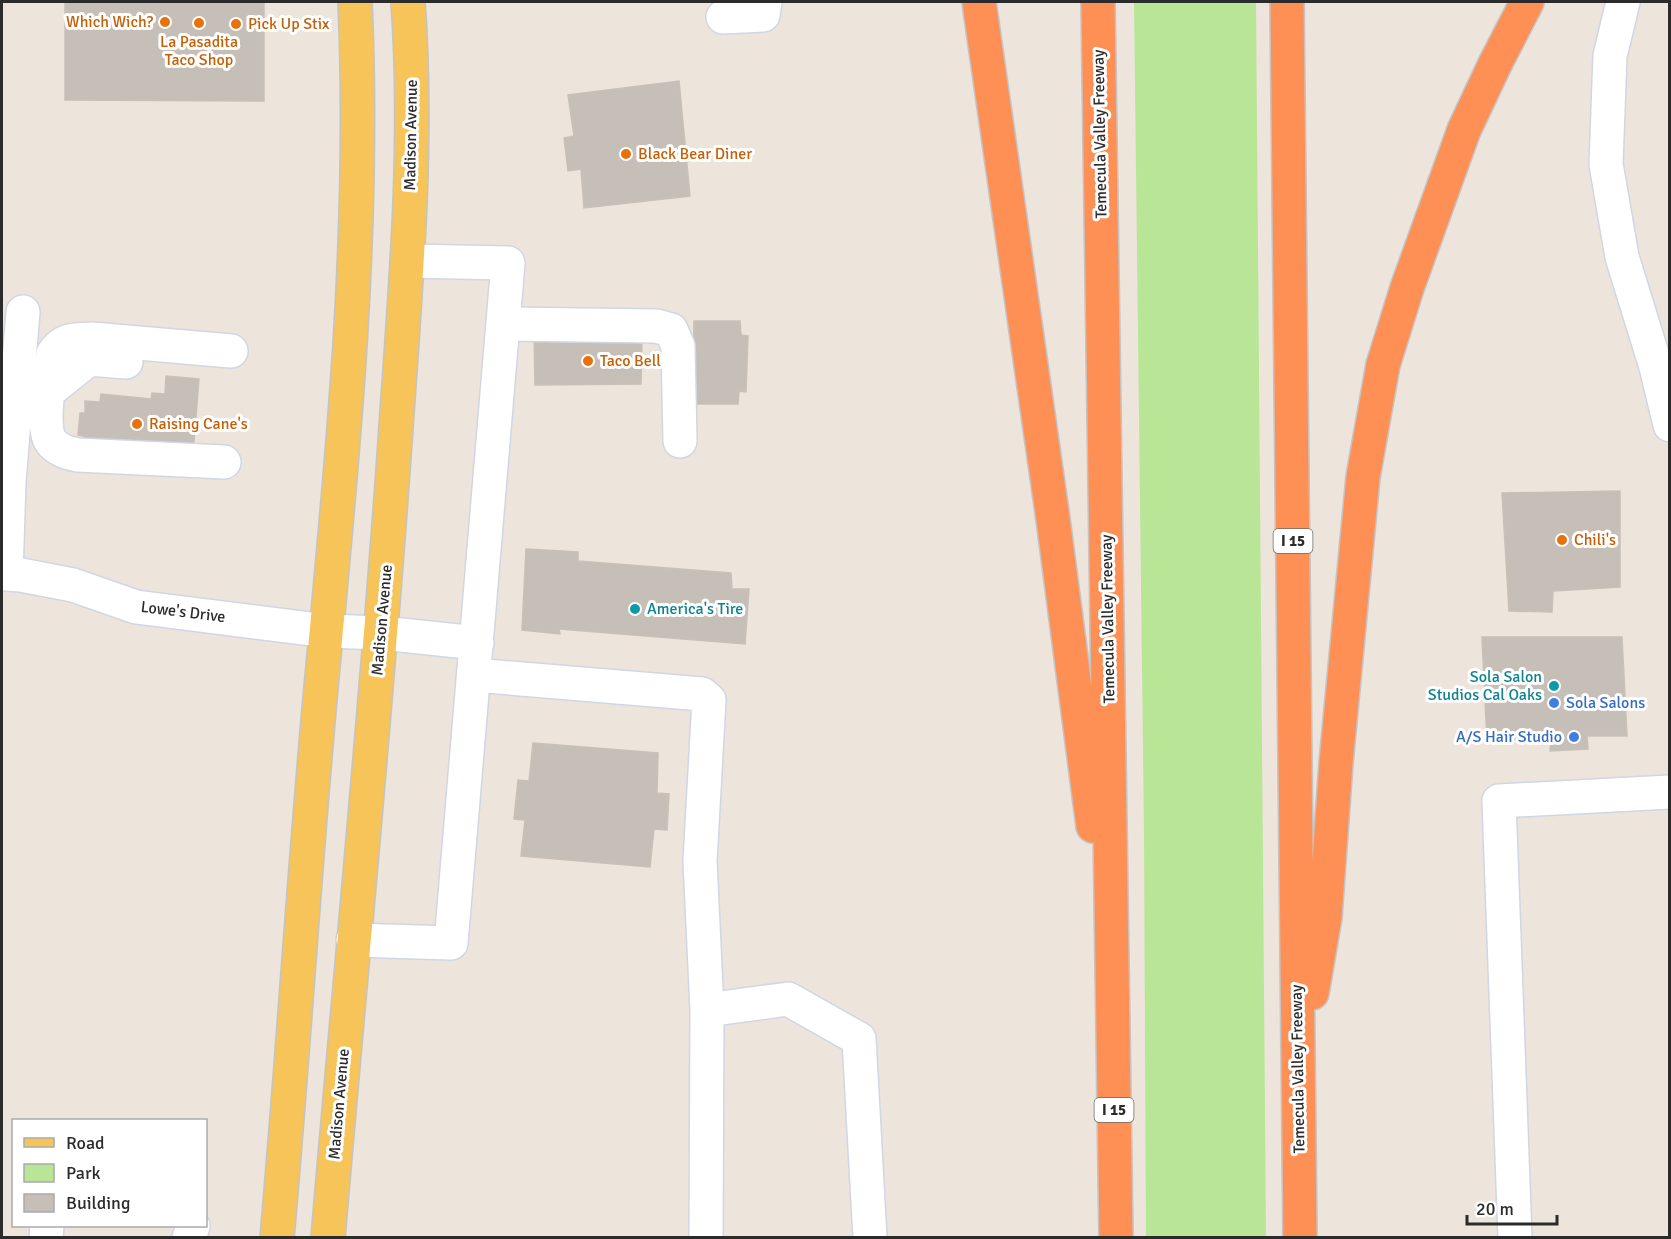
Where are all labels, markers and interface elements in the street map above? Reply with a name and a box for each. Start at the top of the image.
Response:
place label: Which Wich? [66,12,154,32]
place label: Pick Up Stix [248,14,330,34]
marker: Which Wich? [158,15,172,29]
marker: La Pasadita Taco Shop [192,16,206,30]
marker: Pick Up Stix [229,17,243,31]
place label: La Pasadita Taco Shop [160,32,238,70]
street label: Temecula Valley Freeway [1089,49,1111,219]
street label: Madison Avenue [400,79,422,191]
place label: Black Bear Diner [638,144,752,164]
marker: Black Bear Diner [619,147,633,161]
place label: Taco Bell [600,351,661,371]
marker: Taco Bell [581,354,595,368]
place label: Raising Cane's [149,414,248,434]
marker: Raising Cane's [130,417,144,431]
road number: I 15 [1274,529,1312,553]
place label: Chili's [1574,530,1616,550]
marker: Chili's [1555,533,1569,547]
street label: Temecula Valley Freeway [1097,534,1119,704]
street label: Madison Avenue [367,564,397,676]
street label: Lowe's Drive [140,597,226,627]
place label: America's Tire [647,599,743,619]
marker: America's Tire [628,602,642,616]
place label: Sola Salon Studios Cal Oaks [1428,667,1542,705]
marker: Sola Salon Studios Cal Oaks [1547,679,1561,693]
place label: Sola Salons [1566,693,1645,713]
marker: Sola Salons [1547,696,1561,710]
place label: A/S Hair Studio [1456,727,1562,747]
marker: A/S Hair Studio [1567,730,1581,744]
street label: Temecula Valley Freeway [1287,984,1309,1154]
street label: Madison Avenue [324,1048,354,1160]
road number: I 15 [1094,1098,1134,1122]
legend [12,1119,207,1227]
text: Road [66,1132,105,1154]
text: Park [66,1162,101,1184]
scale bar [1467,1188,1557,1226]
text: Building [66,1192,130,1214]
text: 20 m [1476,1198,1514,1220]

